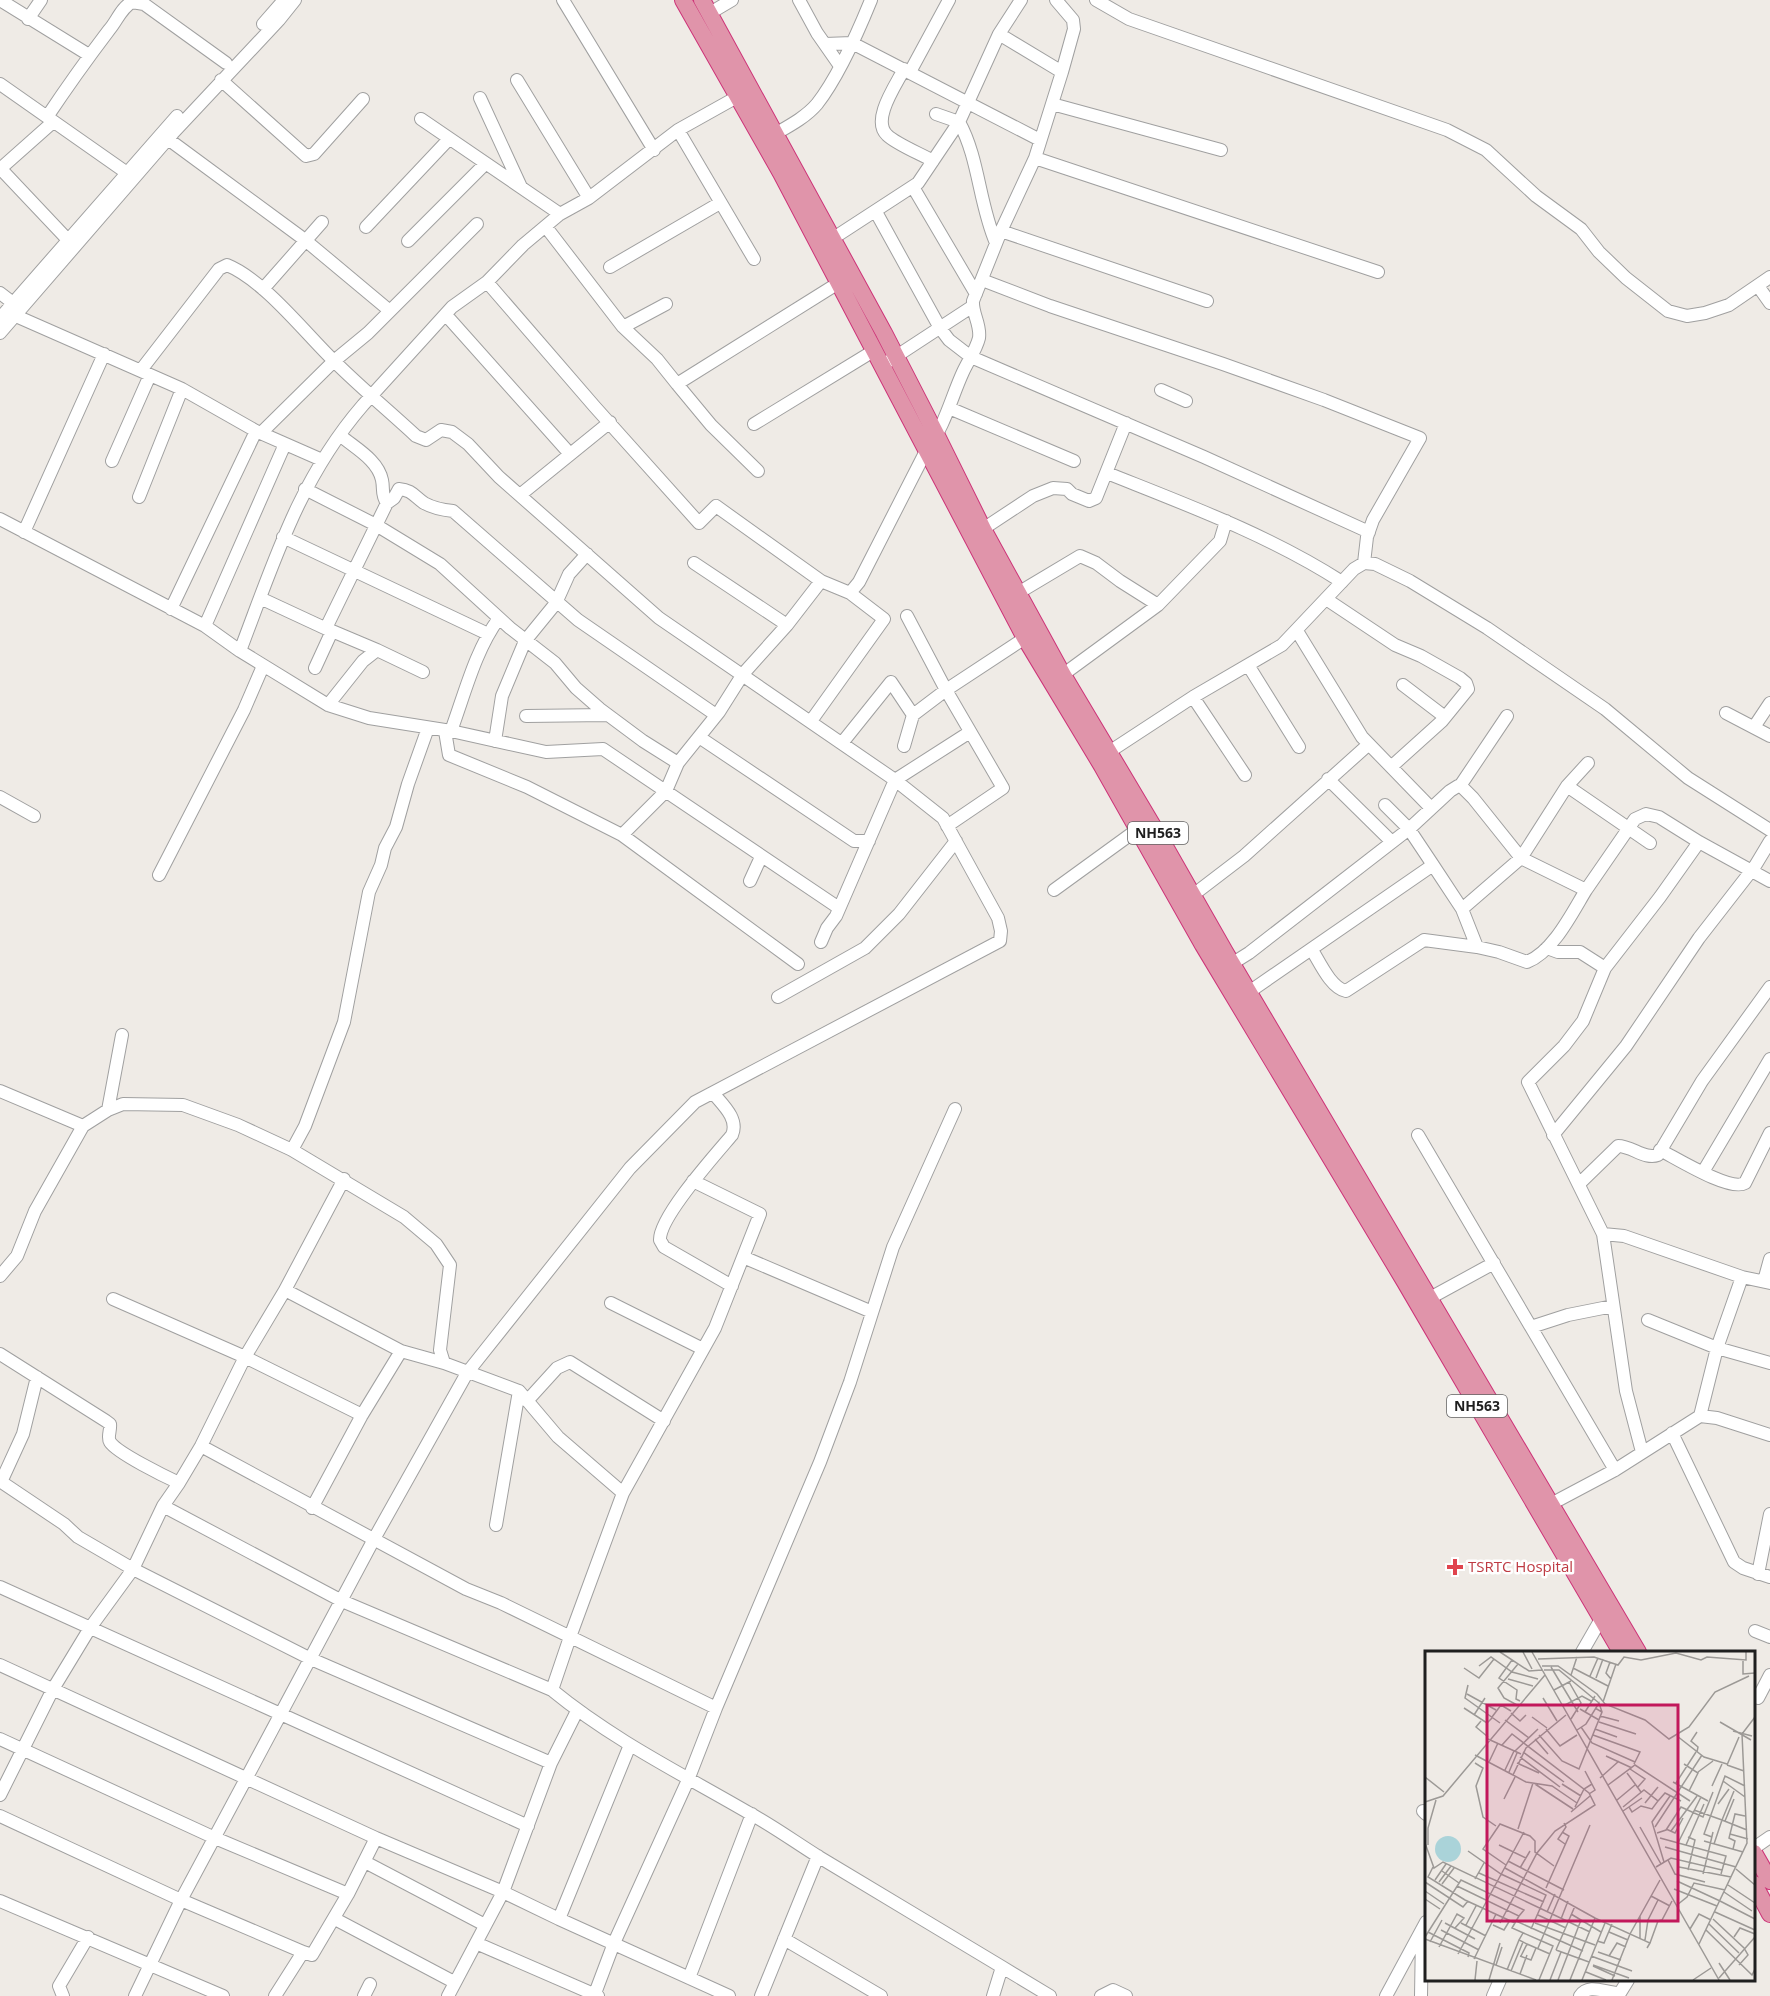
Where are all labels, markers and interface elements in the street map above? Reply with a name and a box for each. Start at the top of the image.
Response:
road number: NH563 [1128,822,1188,844]
road number: NH563 [1447,1395,1507,1417]
place label: TSRTC Hospital [1468,1556,1573,1576]
marker: TSRTC Hospital [1446,1558,1464,1576]
inset map [1425,1651,1755,1981]

